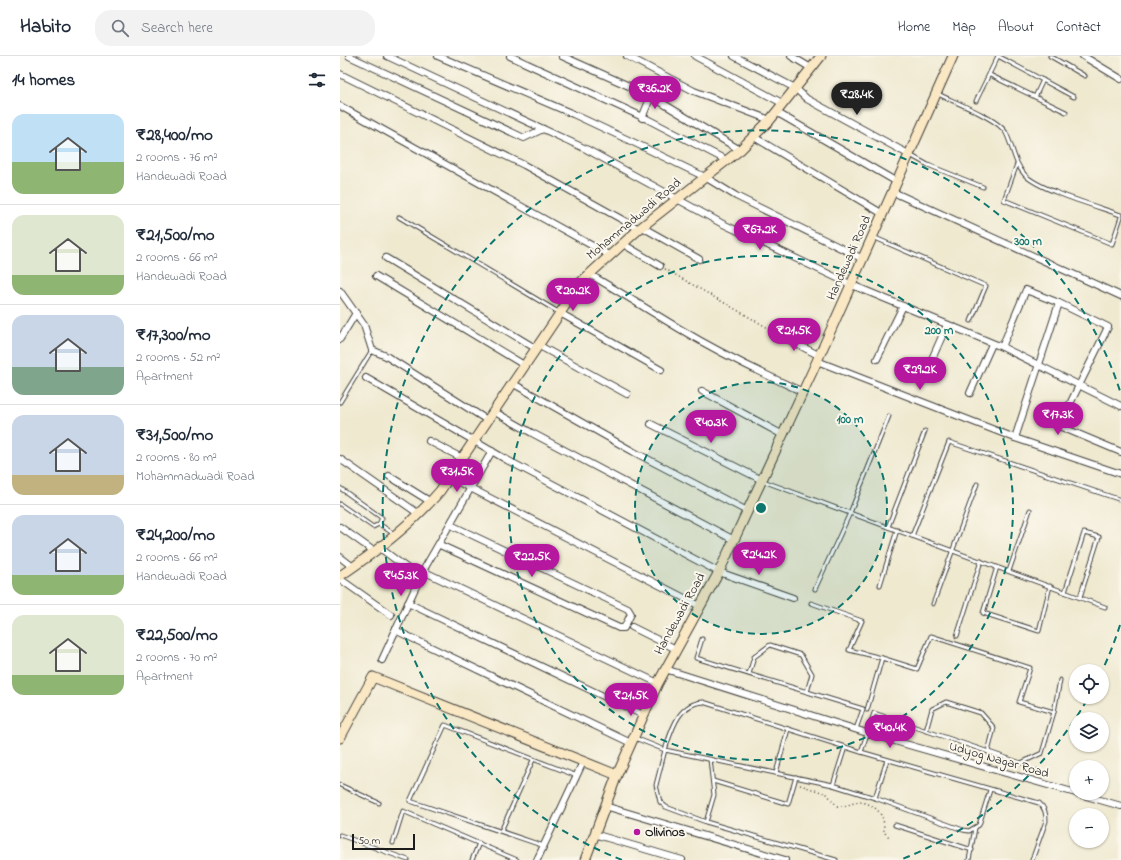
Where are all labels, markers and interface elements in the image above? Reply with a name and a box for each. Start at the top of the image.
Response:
search box [95,10,375,46]
text: Habito [20,14,71,41]
icon: search [109,17,131,39]
text: Search here [141,17,213,39]
text: Home [898,17,930,38]
text: Map [952,17,976,38]
text: About [998,17,1034,38]
text: Contact [1056,17,1101,38]
text: 14 homes [12,68,75,93]
icon: filters [306,69,328,91]
pin: ₹36.2K [622,76,688,110]
text: ₹36.2K [638,79,672,98]
pin: ₹28.4K [824,82,890,116]
text: ₹28.4K [840,85,874,104]
text: ₹28,400/mo [136,123,213,148]
icon: home [44,130,92,178]
text: 2 rooms · 76 m² [136,148,218,167]
text: Handewadi Road [136,167,227,186]
street label: Mohammadwadi Road [582,173,686,264]
street label: Handewadi Road [822,212,876,303]
pin: ₹67.2K [727,217,793,251]
text: ₹67.2K [743,220,777,239]
text: ₹21,500/mo [136,223,215,248]
icon: home [44,231,92,279]
text: 300 m [1013,233,1043,251]
text: 2 rooms · 66 m² [136,248,218,267]
text: Handewadi Road [136,267,227,286]
pin: ₹20.2K [540,278,606,312]
text: ₹20.2K [555,281,591,300]
pin: ₹21.5K [761,318,827,352]
text: ₹21.5K [777,321,811,340]
text: 200 m [924,322,954,340]
text: ₹17,300/mo [136,323,211,348]
icon: home [44,331,92,379]
text: 2 rooms · 52 m² [136,348,220,367]
pin: ₹29.2K [887,357,953,391]
text: ₹29.2K [903,360,937,379]
text: Apartment [136,367,193,386]
pin: ₹17.3K [1025,402,1091,436]
text: ₹17.3K [1042,405,1074,424]
pin: ₹40.3K [678,410,744,444]
text: 100 m [837,411,864,429]
text: ₹40.3K [694,413,728,432]
text: ₹31,500/mo [136,423,213,448]
icon: home [44,431,92,479]
text: 2 rooms · 80 m² [136,448,217,467]
pin: ₹31.5K [424,459,490,493]
text: ₹31.5K [440,462,474,481]
text: Mohammadwadi Road [136,467,255,486]
centre of rings [754,501,768,515]
text: ₹24,200/mo [136,523,215,548]
icon: home [44,531,92,579]
pin: ₹24.2K [726,542,792,576]
pin: ₹22.5K [499,544,565,578]
text: ₹24.2K [741,545,777,564]
text: ₹22.5K [513,547,551,566]
text: 2 rooms · 66 m² [136,548,218,567]
pin: ₹45.3K [368,563,434,597]
text: ₹45.3K [384,566,418,585]
text: Handewadi Road [136,567,227,586]
street label: Handewadi Road [650,569,711,658]
text: ₹22,500/mo [136,623,218,648]
icon: home [44,631,92,679]
text: 2 rooms · 70 m² [136,648,217,667]
map controls [1069,664,1109,848]
button: locate [1069,664,1109,704]
text: Apartment [136,667,193,686]
pin: ₹21.5K [598,683,664,717]
text: ₹21.5K [614,686,648,705]
button: layers [1069,712,1109,752]
pin: ₹40.4K [857,715,923,749]
text: ₹40.4K [873,718,907,737]
street label: Udyog Nagar Road [946,737,1052,785]
button: + [1069,760,1109,800]
button: − [1069,808,1109,848]
place label: Olivinos [645,823,686,842]
marker: Olivinos [632,827,642,837]
scale bar [352,832,415,851]
text: 50 m [358,833,380,849]

